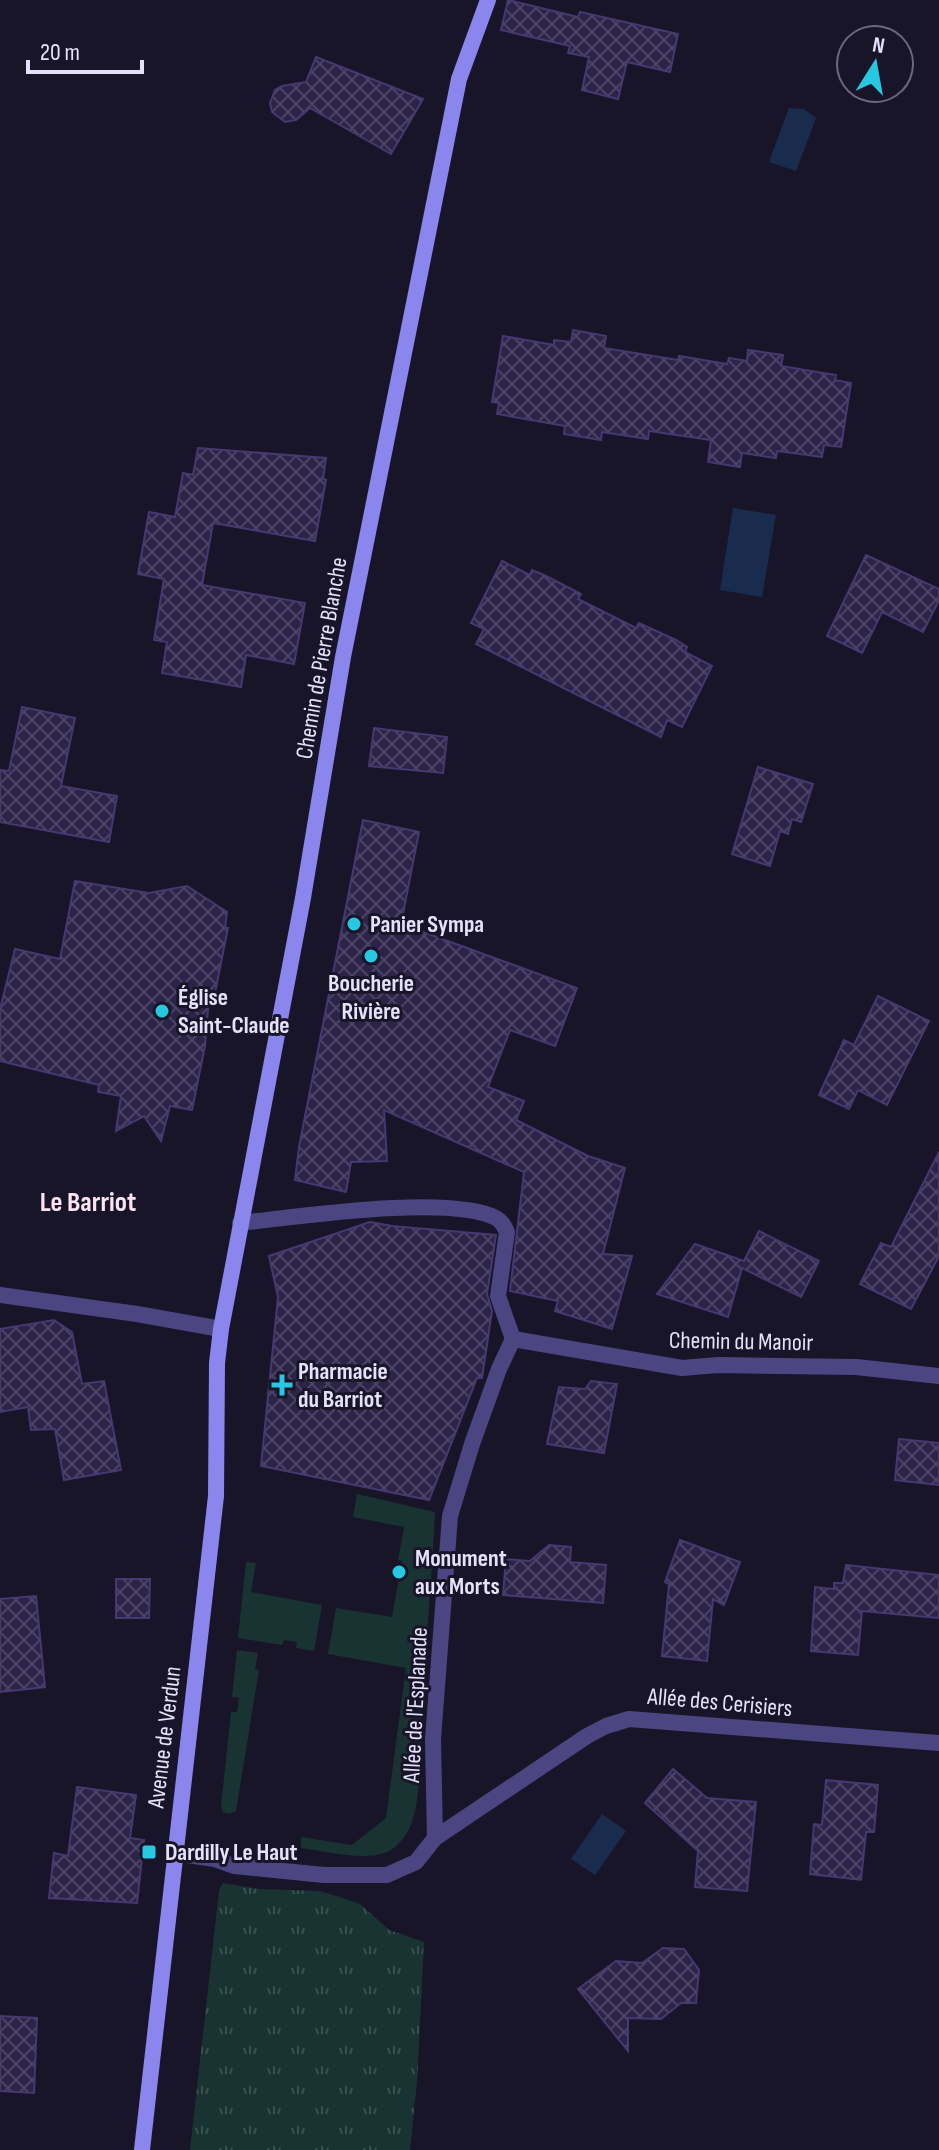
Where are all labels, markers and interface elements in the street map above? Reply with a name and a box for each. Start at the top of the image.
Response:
scale bar [28,24,142,74]
north arrow [835,24,915,104]
text: N [870,31,887,60]
text: 20 m [40,38,80,67]
street label: Chemin de Pierre Blanche [289,555,354,761]
place label: Panier Sympa [370,910,484,939]
marker: Panier Sympa [345,915,363,933]
marker: Boucherie Rivière [362,947,380,965]
place label: Boucherie Rivière [328,969,414,1026]
place label: Église Saint-Claude [178,983,290,1040]
marker: Église Saint-Claude [153,1002,171,1020]
district label: Le Barriot [40,1186,136,1219]
street label: Chemin du Manoir [669,1326,814,1357]
place label: Pharmacie du Barriot [298,1357,388,1414]
marker: Pharmacie du Barriot [273,1376,291,1394]
place label: Monument aux Morts [415,1544,507,1601]
marker: Monument aux Morts [390,1563,408,1581]
street label: Allée de l'Esplanade [397,1627,434,1784]
street label: Avenue de Verdun [141,1665,188,1811]
street label: Allée des Cerisiers [645,1682,793,1723]
place label: Dardilly Le Haut [165,1838,298,1867]
marker: Dardilly Le Haut [140,1843,158,1861]

